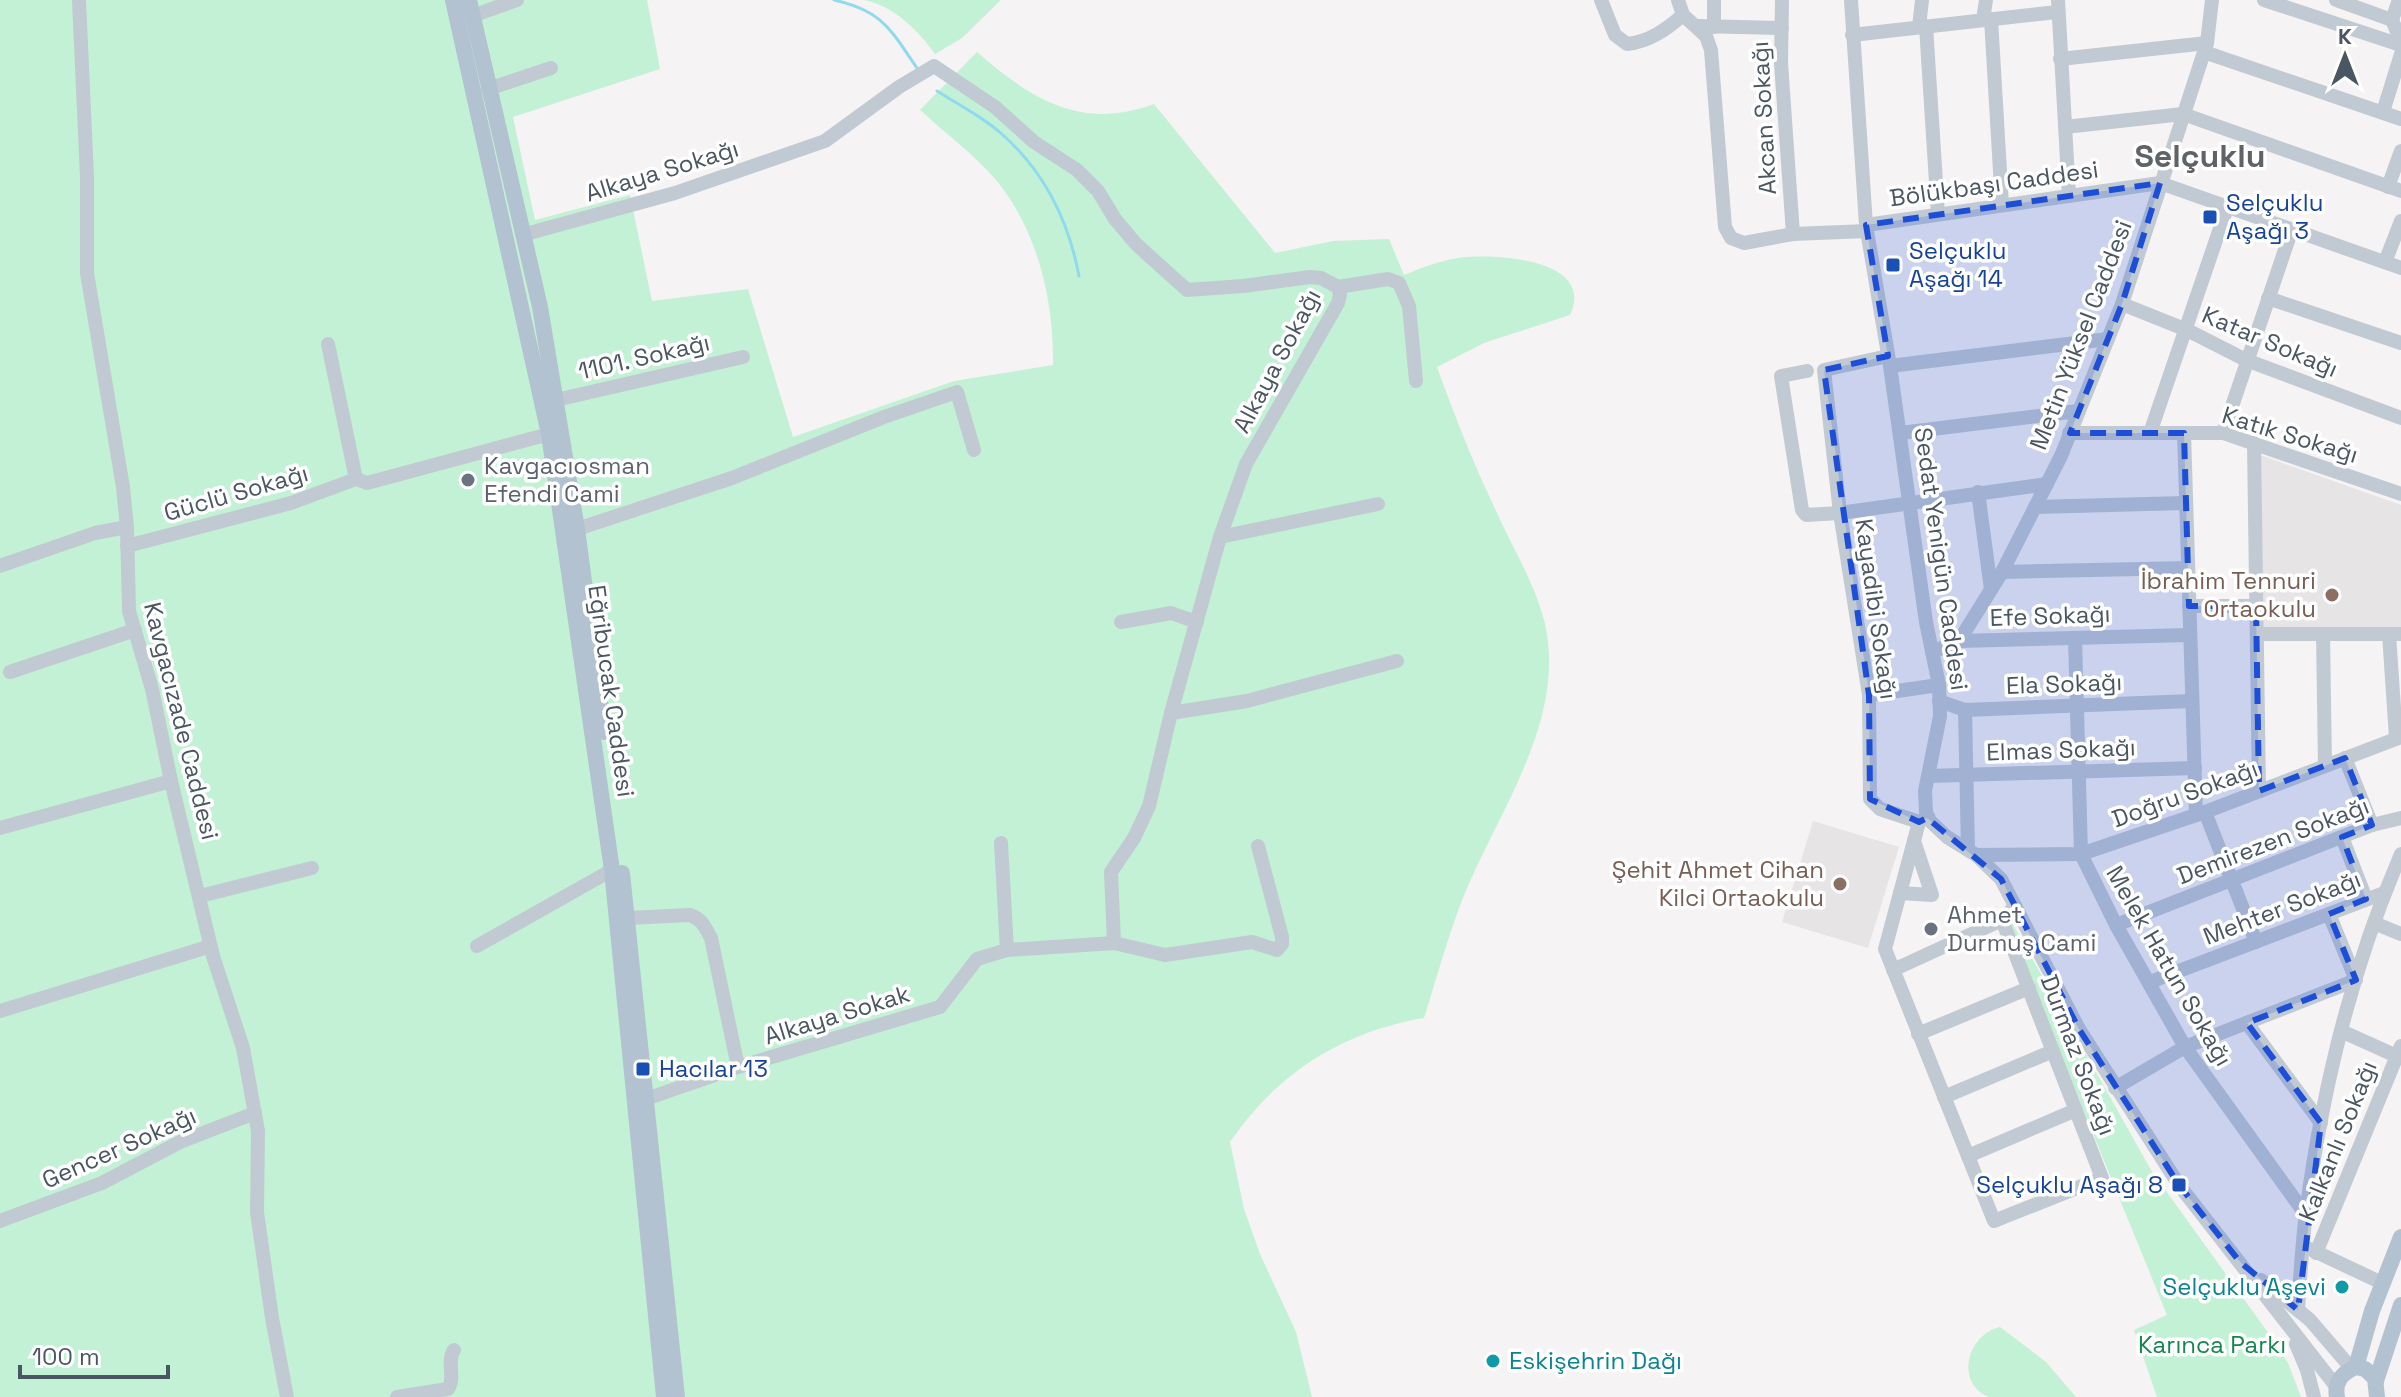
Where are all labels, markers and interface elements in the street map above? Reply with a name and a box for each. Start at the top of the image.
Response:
north arrow [2305,16,2385,96]
text: K [2338,22,2352,50]
street label: Akcan Sokağı [1744,41,1783,195]
street label: Alkaya Sokağı [581,132,742,209]
district label: Selçuklu [2134,136,2266,176]
street label: Bölükbaşı Caddesi [1888,154,2100,214]
place label: Selçuklu Aşağı 3 [2226,187,2323,246]
marker: Selçuklu Aşağı 3 [2201,208,2219,226]
street label: Metin Yüksel Caddesi [2022,216,2139,454]
place label: Selçuklu Aşağı 14 [1909,235,2006,294]
marker: Selçuklu Aşağı 14 [1884,256,1902,274]
street label: Alkaya Sokağı [1226,283,1328,438]
street label: Katar Sokağı [2198,299,2343,384]
street label: 1101. Sokağı [575,326,713,387]
street label: Katık Sokağı [2218,399,2362,470]
street label: Sedat Yenigün Caddesi [1908,425,1975,692]
place label: Kavgacıosman Efendi Cami [484,450,650,509]
street label: Güclü Sokağı [160,457,312,528]
marker: Kavgacıosman Efendi Cami [459,471,477,489]
street label: Kayadibi Sokağı [1848,517,1905,701]
place label: İbrahim Tennuri Ortaokulu [2141,565,2316,624]
street label: Eğribucak Caddesi [581,583,642,799]
marker: İbrahim Tennuri Ortaokulu [2323,586,2341,604]
street label: Efe Sokağı [1989,598,2111,633]
street label: Kavgacızade Caddesi [137,599,226,843]
street label: Ela Sokağı [2005,666,2123,701]
street label: Elmas Sokağı [1986,731,2136,768]
street label: Doğru Sokağı [2108,753,2262,834]
street label: Demirezen Sokağı [2172,790,2373,891]
place label: Şehit Ahmet Cihan Kilci Ortaokulu [1612,854,1824,913]
street label: Melek Hatun Sokağı [2099,860,2239,1072]
street label: Mehter Sokağı [2199,863,2365,952]
marker: Şehit Ahmet Cihan Kilci Ortaokulu [1831,875,1849,893]
place label: Ahmet Durmuş Cami [1947,899,2096,958]
marker: Ahmet Durmuş Cami [1922,920,1940,938]
street label: Durmaz Sokağı [2034,970,2123,1140]
street label: Alkaya Sokak [760,978,914,1051]
place label: Hacılar 13 [659,1053,768,1084]
street label: Kalkanlı Sokağı [2291,1056,2384,1226]
marker: Hacılar 13 [634,1060,652,1078]
street label: Gencer Sokağı [37,1100,201,1195]
place label: Selçuklu Aşağı 8 [1976,1169,2163,1200]
marker: Selçuklu Aşağı 8 [2170,1176,2188,1194]
place label: Selçuklu Aşevi [2163,1271,2326,1302]
marker: Selçuklu Aşevi [2333,1278,2351,1296]
scale bar [20,1329,168,1379]
park label: Karınca Parkı [2138,1329,2286,1360]
text: 100 m [32,1341,100,1372]
place label: Eskişehrin Dağı [1509,1345,1682,1376]
marker: Eskişehrin Dağı [1484,1352,1502,1370]

